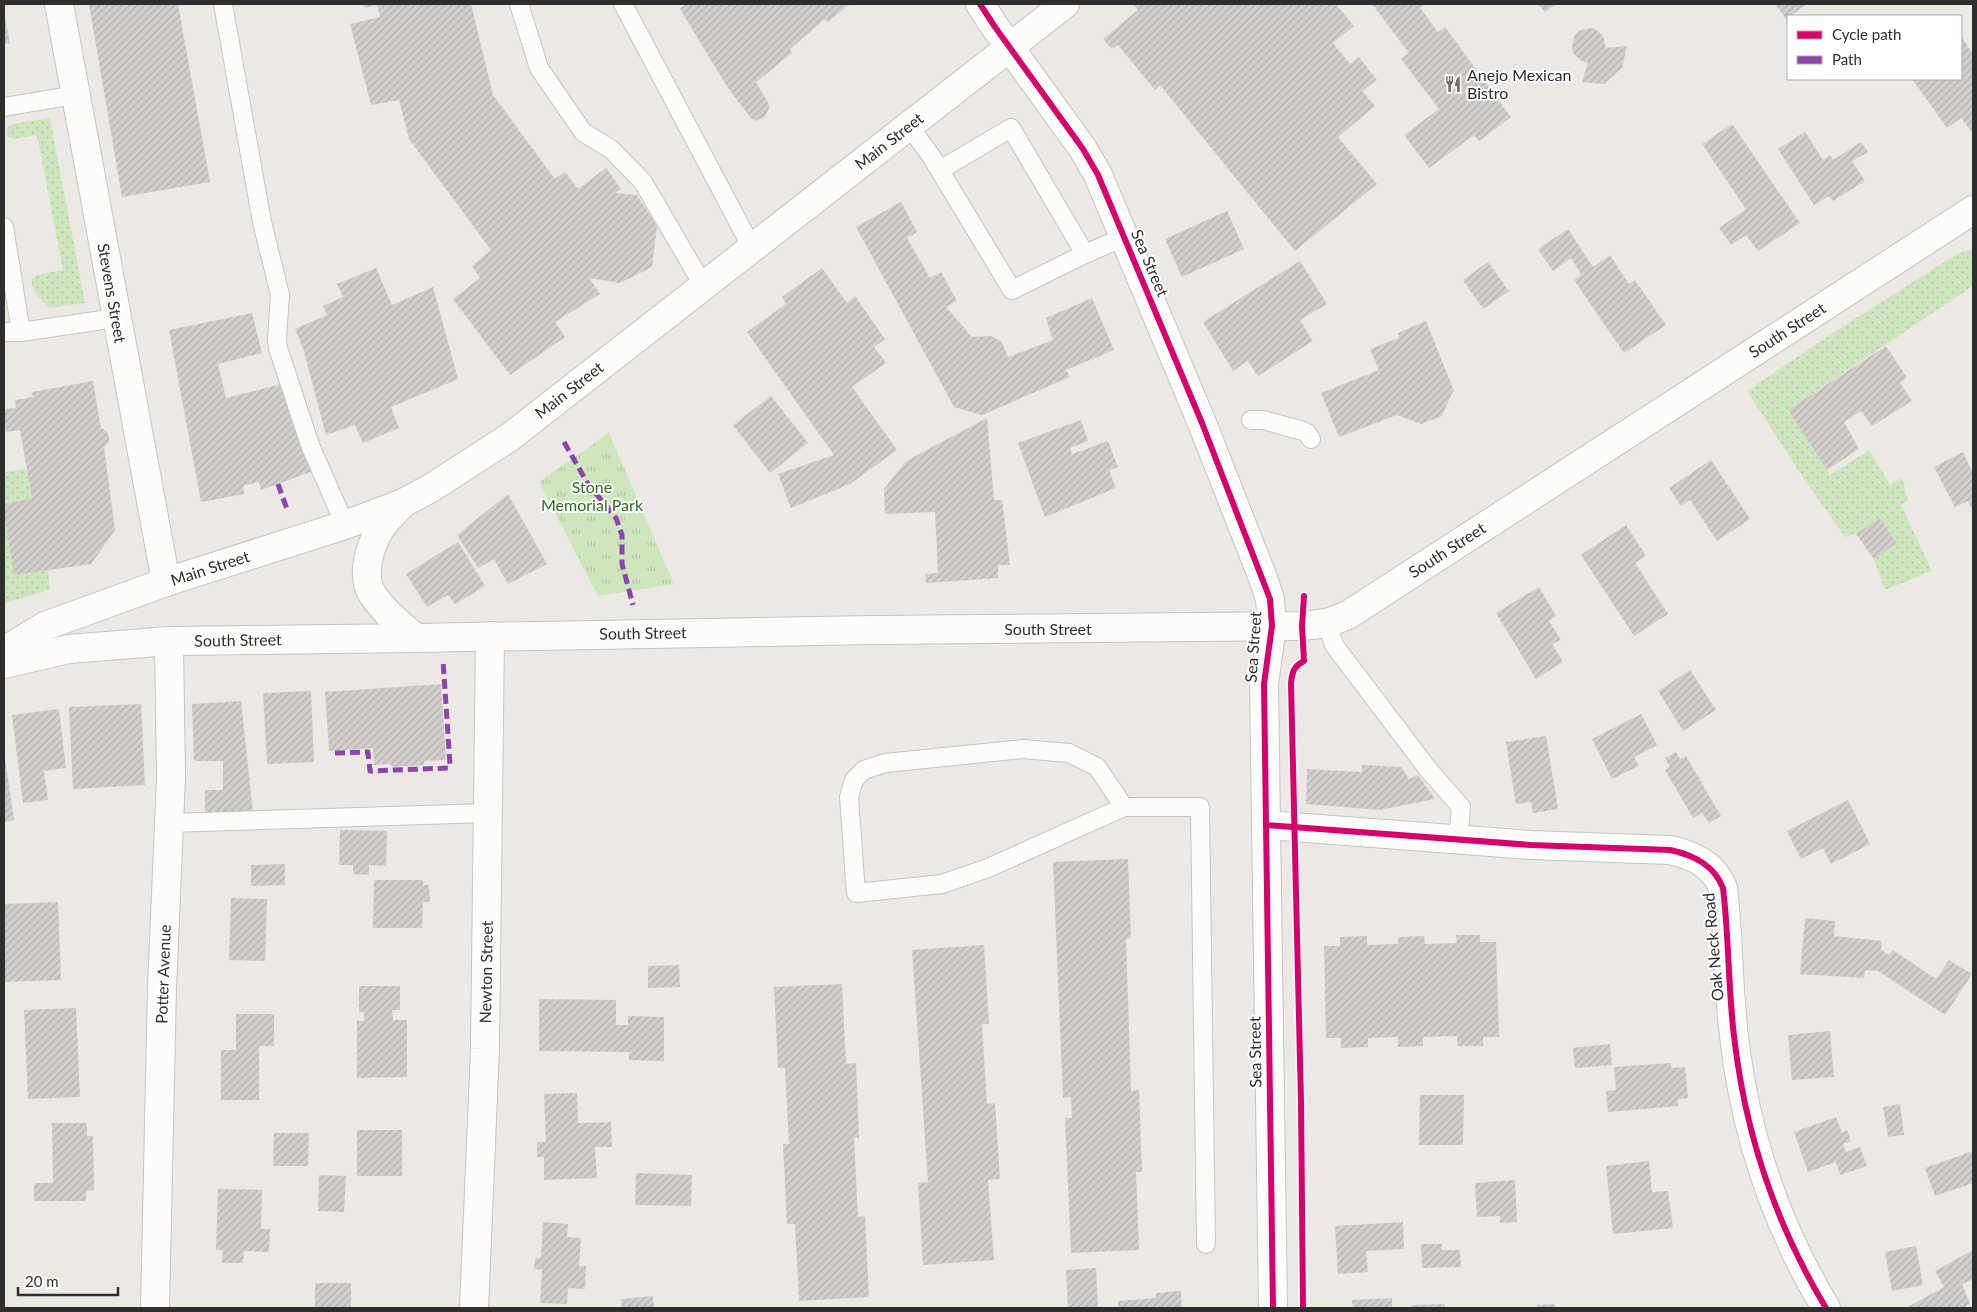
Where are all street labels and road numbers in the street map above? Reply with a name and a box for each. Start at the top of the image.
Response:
street label: Main Street [851,108,927,173]
street label: Sea Street [1128,226,1173,300]
street label: Stevens Street [94,242,131,344]
street label: South Street [1745,298,1829,361]
street label: Main Street [531,357,607,422]
street label: South Street [1405,518,1489,581]
street label: Main Street [168,546,252,589]
street label: Sea Street [1241,611,1264,683]
street label: South Street [1004,619,1092,638]
street label: South Street [599,622,687,643]
street label: South Street [194,629,282,650]
street label: Oak Neck Road [1698,892,1727,1002]
street label: Newton Street [475,920,496,1024]
street label: Potter Avenue [151,924,174,1024]
street label: Sea Street [1244,1016,1265,1088]

